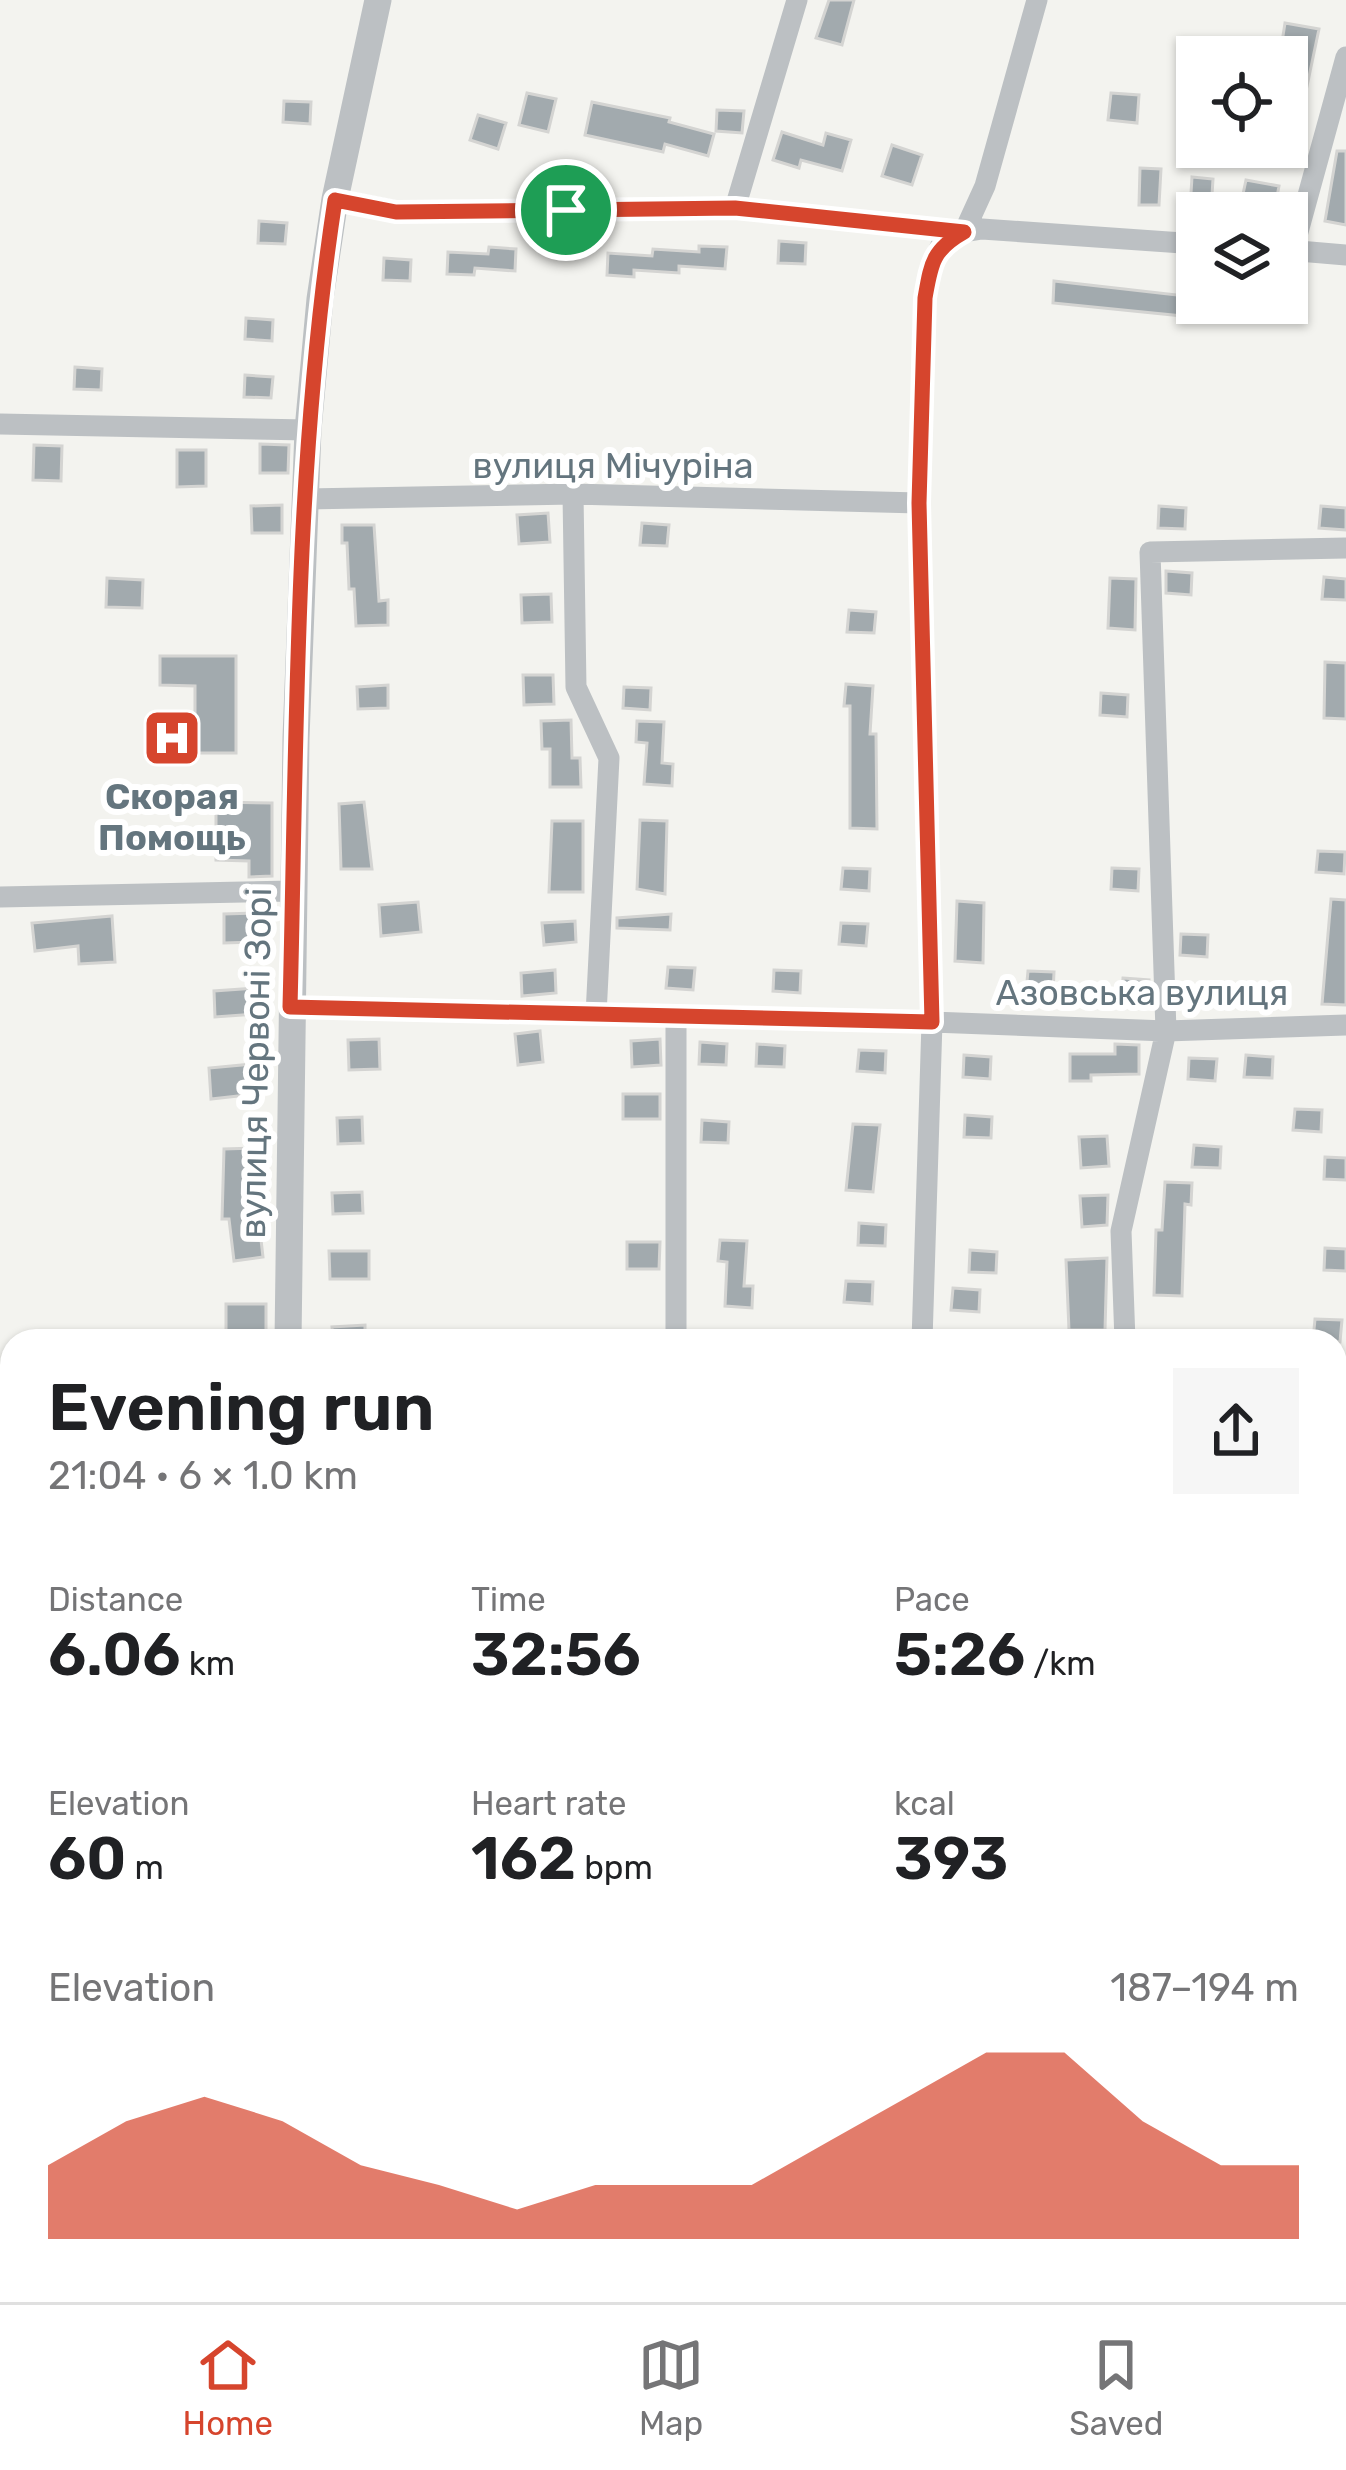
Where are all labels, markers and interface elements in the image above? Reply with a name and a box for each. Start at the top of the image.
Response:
map controls [1176,36,1308,324]
button: locate [1176,36,1308,168]
pin [515,159,617,261]
icon: arrive [533,177,599,243]
button: layers [1176,192,1308,324]
street label: вулиця Мічуріна [472,444,754,487]
hospital icon: Скорая Помощь [141,707,203,769]
place label: Скорая Помощь [98,775,246,859]
street label: вулиця Червоні Зорі [231,887,280,1239]
street label: Азовська вулиця [996,971,1288,1014]
text: Evening run [48,1368,434,1447]
button: share [1173,1368,1299,1494]
text: 21:04 · 6 × 1.0 km [48,1453,358,1499]
text: Distance [48,1580,183,1619]
text: Time [471,1580,546,1619]
text: Pace [894,1580,970,1619]
text: 6.06 [48,1619,181,1690]
text: 32:56 [471,1619,641,1690]
text: 5:26 [894,1619,1025,1690]
text: km [181,1644,235,1683]
text: /km [1025,1644,1096,1683]
text: Elevation [48,1784,189,1823]
text: Heart rate [471,1784,627,1823]
text: kcal [894,1784,955,1823]
text: 60 [48,1823,126,1894]
text: 162 [471,1823,576,1894]
text: 393 [894,1823,1008,1894]
text: m [126,1848,164,1887]
text: bpm [576,1848,653,1887]
text: Elevation [48,1965,215,2011]
text: 187–194 m [1110,1965,1299,2011]
tab: Home [183,2332,273,2443]
tab: Map [638,2332,704,2443]
tab: Saved [1069,2332,1163,2443]

